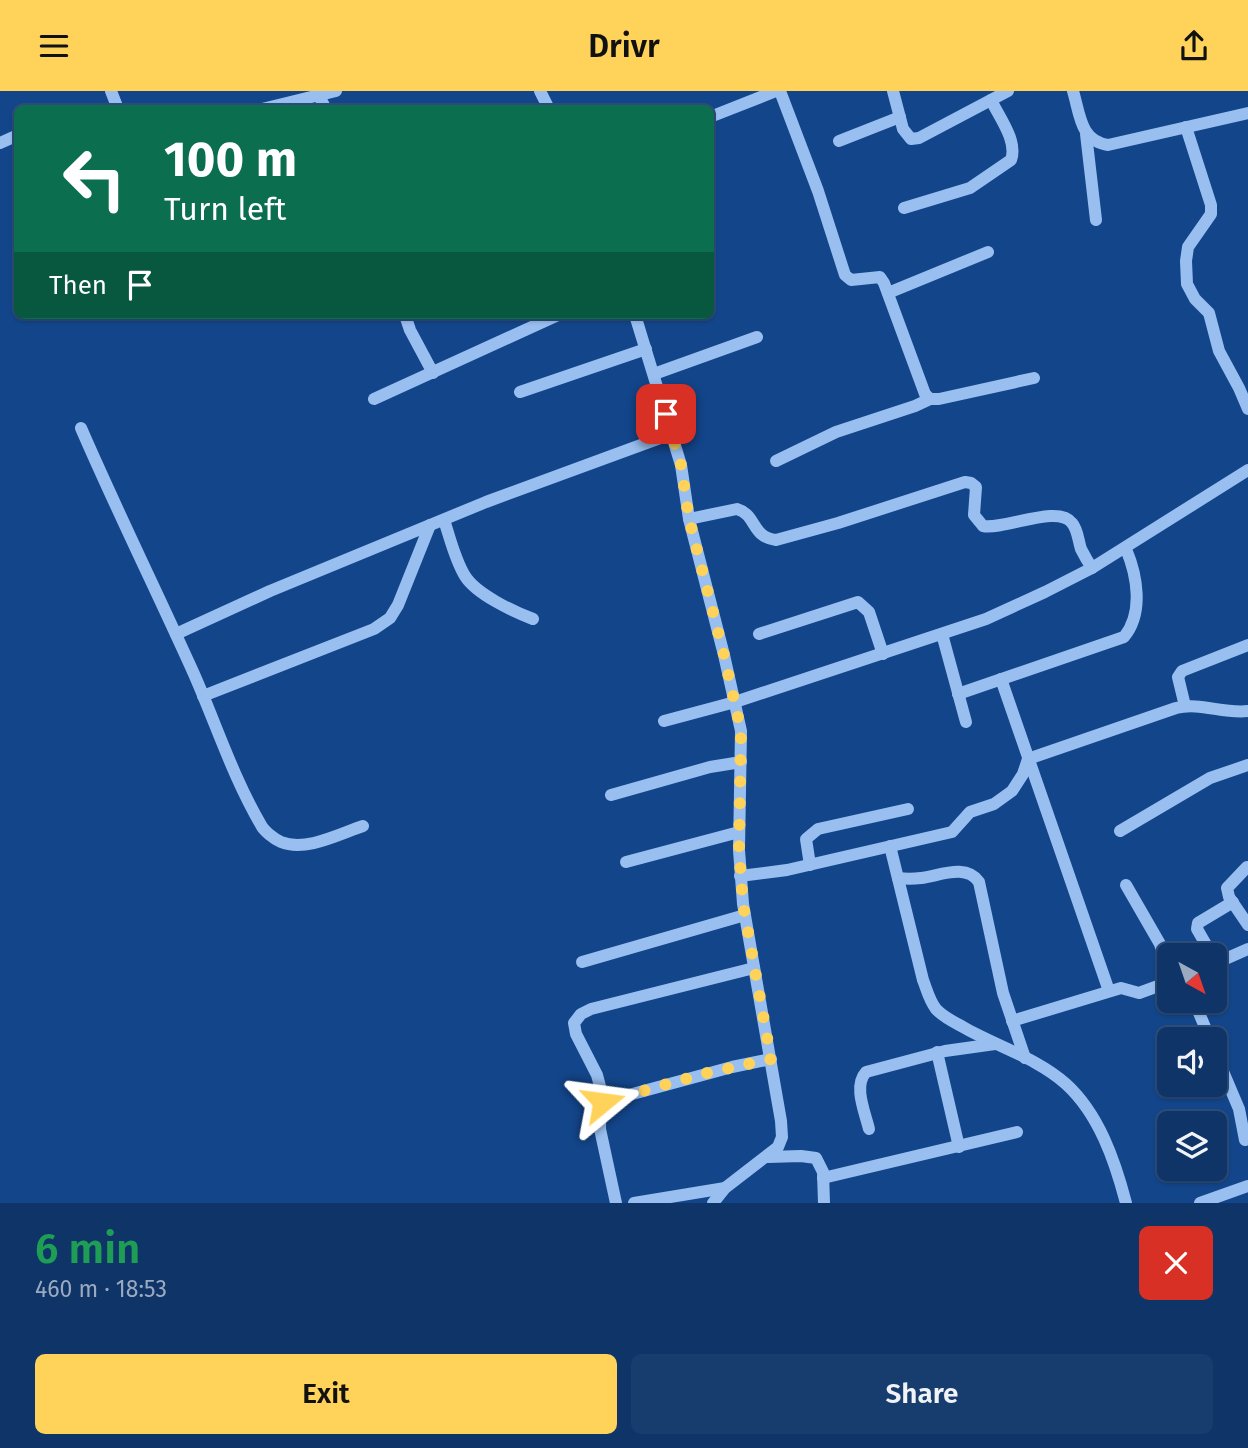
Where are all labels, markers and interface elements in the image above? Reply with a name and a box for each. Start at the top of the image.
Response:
icon: menu [35,27,73,65]
text: Drivr [588,27,660,65]
icon: share [1175,27,1213,65]
text: 100 m [164,130,297,189]
icon: left [49,133,140,224]
text: Turn left [164,190,286,228]
icon: arrive [121,266,159,304]
text: Then [49,270,107,301]
pin [636,384,696,444]
icon: arrive [647,395,685,433]
north arrow [1157,943,1227,1013]
map controls [1157,943,1227,1181]
button: sound [1157,1027,1227,1097]
position arrow [566,1065,640,1139]
button: layers [1157,1111,1227,1181]
text: 6 min [35,1224,140,1274]
button: close [1139,1226,1213,1300]
text: 460 m · 18:53 [35,1275,167,1303]
button: Exit [35,1354,617,1434]
button: Share [631,1354,1213,1434]

